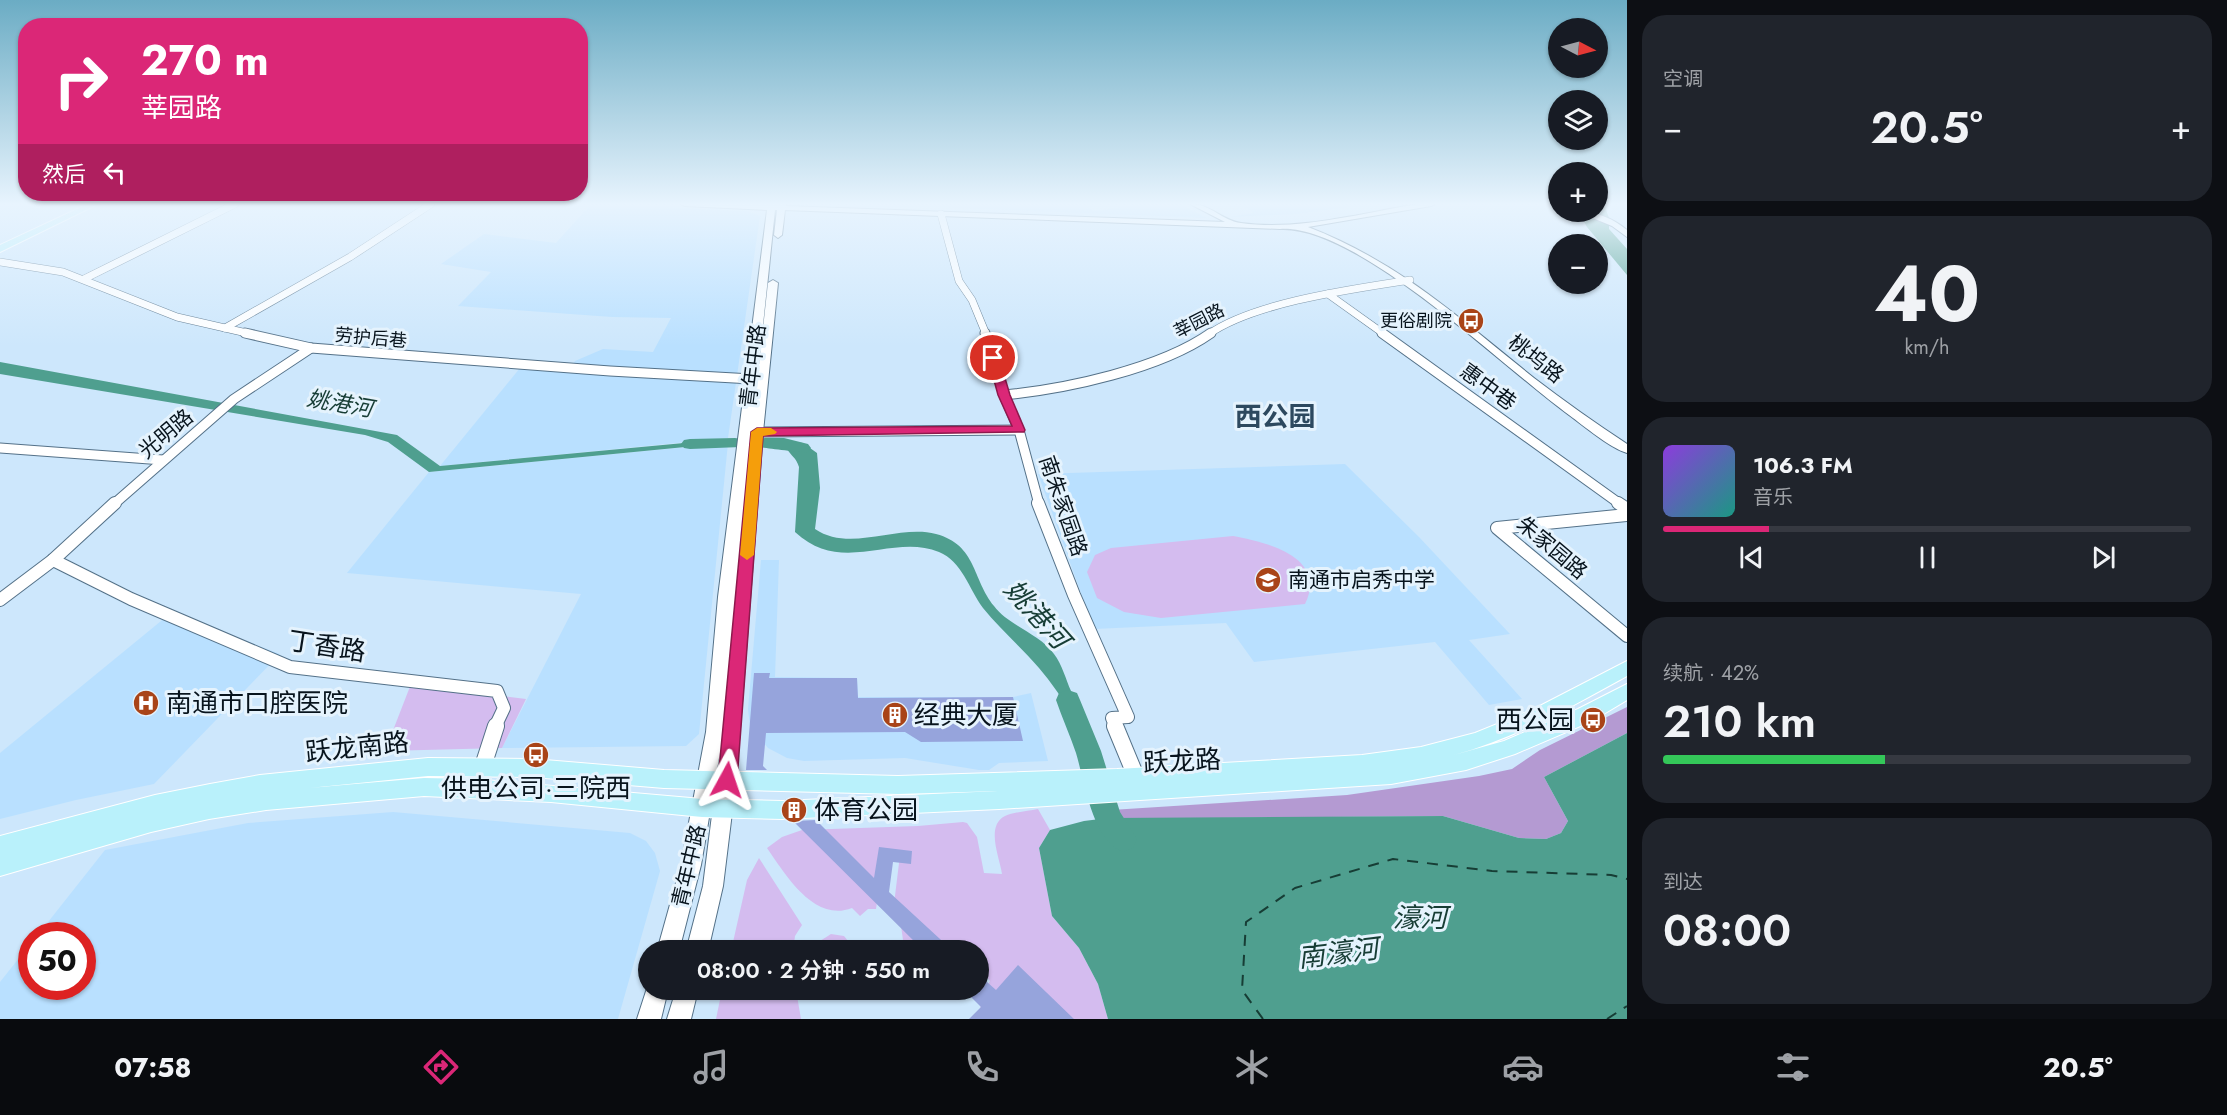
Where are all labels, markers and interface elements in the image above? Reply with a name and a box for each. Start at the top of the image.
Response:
north arrow [1548,18,1608,78]
map controls [1548,18,1608,294]
text: 270 m [141,30,269,91]
icon: right [42,42,120,120]
text: 空调 [1663,65,1703,94]
text: 莘园路 [141,88,222,127]
button: layers [1548,90,1608,150]
text: 20.5° [1870,95,1983,160]
text: − [1663,104,1682,151]
text: + [2171,104,2191,151]
icon: left [98,156,131,189]
text: 然后 [42,158,86,190]
button: + [1548,162,1608,222]
button: − [1548,234,1608,294]
text: 40 [1874,238,1980,350]
street label: 莘园路 [1169,297,1229,345]
bus stop icon: 更俗剧院 [1456,306,1486,336]
place label: 更俗剧院 [1380,308,1452,334]
street label: 劳护后巷 [334,322,408,354]
street label: 青年中路 [733,322,773,410]
street label: 桃坞路 [1502,328,1570,390]
pin [967,332,1018,383]
text: km/h [1904,333,1950,362]
icon: arrive [976,341,1009,374]
street label: 惠中巷 [1454,356,1522,418]
water label: 姚港河 [305,382,379,425]
district label: 西公园 [1235,397,1316,436]
street label: 光明路 [132,402,200,466]
text: 106.3 FM [1753,449,1853,481]
street label: 南朱家园路 [1032,451,1094,561]
text: 音乐 [1753,483,1793,512]
street label: 朱家园路 [1510,510,1594,586]
icon: previous [1735,541,1768,574]
icon: pause [1911,541,1944,574]
icon: next [2087,541,2120,574]
school or university icon: 南通市启秀中学 [1253,565,1283,595]
place label: 南通市启秀中学 [1288,565,1435,595]
water label: 姚港河 [995,571,1082,661]
street label: 丁香路 [286,621,368,671]
text: 续航 · 42% [1663,659,1759,688]
place label: 南通市口腔医院 [166,684,348,722]
hospital icon: 南通市口腔医院 [131,688,161,718]
text: 210 km [1663,689,1816,754]
place label: 经典大厦 [914,696,1018,734]
building icon: 经典大厦 [880,700,910,730]
place label: 西公园 [1496,701,1574,739]
bus stop icon: 西公园 [1578,705,1608,735]
street label: 跃龙南路 [303,723,411,771]
bus stop icon: 供电公司·三院西 [521,740,551,770]
street label: 跃龙路 [1142,740,1222,782]
position arrow [695,748,759,812]
place label: 供电公司·三院西 [441,769,631,807]
place label: 体育公园 [814,791,918,829]
building icon: 体育公园 [779,795,809,825]
street label: 青年中路 [665,822,713,910]
text: 到达 [1663,868,1703,897]
water label: 濠河 [1393,898,1452,937]
text: 08:00 [1663,898,1791,963]
speed limit sign: 50 [18,922,96,1000]
water label: 南濠河 [1295,928,1386,977]
text: 08:00 · 2 分钟 · 550 m [697,954,930,986]
icon: directions [420,1046,462,1088]
icon: music [690,1046,732,1088]
icon: phone [961,1046,1003,1088]
icon: climate [1231,1046,1273,1088]
icon: car [1502,1046,1544,1088]
icon: filters [1772,1046,1814,1088]
text: 07:58 [114,1048,191,1087]
text: 20.5° [2043,1048,2113,1087]

